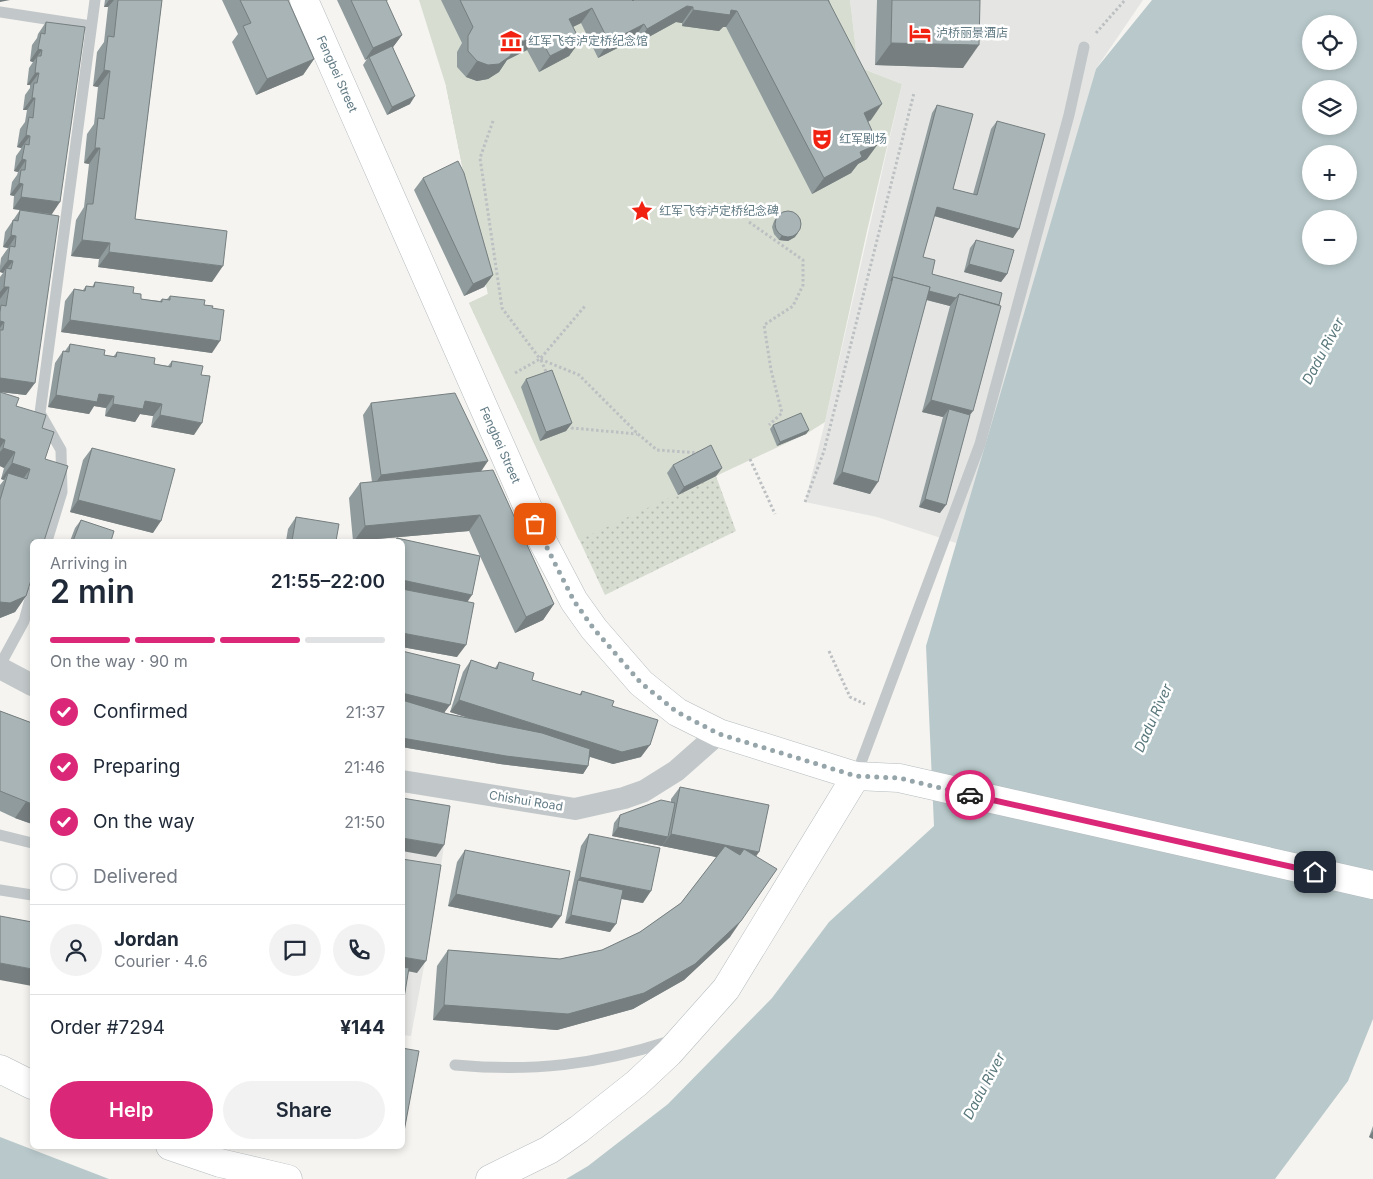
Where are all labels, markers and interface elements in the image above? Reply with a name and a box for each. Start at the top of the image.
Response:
map controls [1302,15,1357,265]
button: locate [1302,15,1357,70]
hotel icon: 泸桥丽景酒店 [907,20,933,46]
place label: 泸桥丽景酒店 [936,25,1008,40]
museum icon: 红军飞夺泸定桥纪念馆 [498,28,524,54]
street label: Fengbei Street [314,33,361,115]
place label: 红军飞夺泸定桥纪念馆 [528,33,648,48]
button: layers [1302,80,1357,135]
theatre icon: 红军剧场 [809,126,835,152]
place label: 红军剧场 [839,131,887,146]
button: + [1302,145,1357,200]
place icon: 红军飞夺泸定桥纪念碑 [629,198,655,224]
place label: 红军飞夺泸定桥纪念碑 [659,203,779,218]
button: − [1302,210,1357,265]
water label: Dadu River [1298,314,1347,387]
street label: Fengbei Street [477,404,524,486]
pin [514,503,556,545]
icon: bag [521,510,549,538]
text: Arriving in [50,553,127,573]
text: 21:55–22:00 [271,570,385,593]
text: 2 min [50,572,135,611]
text: On the way · 90 m [50,651,188,671]
water label: Dadu River [1130,680,1175,755]
icon: check [50,698,78,726]
text: Confirmed [93,700,188,723]
text: 21:37 [345,702,385,722]
icon: check [50,753,78,781]
text: Preparing [93,755,180,778]
text: 21:46 [344,757,385,777]
courier [945,770,995,820]
icon: car [956,781,984,809]
street label: Chishui Road [488,787,564,814]
icon: check [50,808,78,836]
text: On the way [93,810,195,833]
text: 21:50 [344,812,385,832]
pin [1294,851,1336,893]
icon: home [1301,858,1329,886]
text: Delivered [93,865,178,888]
button: person [50,924,102,976]
button: chat [269,924,321,976]
button: phone [333,924,385,976]
text: Jordan [114,928,179,951]
text: Courier · 4.6 [114,951,208,971]
text: Order #7294 [50,1016,165,1039]
text: ¥144 [340,1016,385,1039]
water label: Dadu River [959,1049,1008,1122]
button: Help [50,1081,213,1139]
button: Share [223,1081,385,1139]

